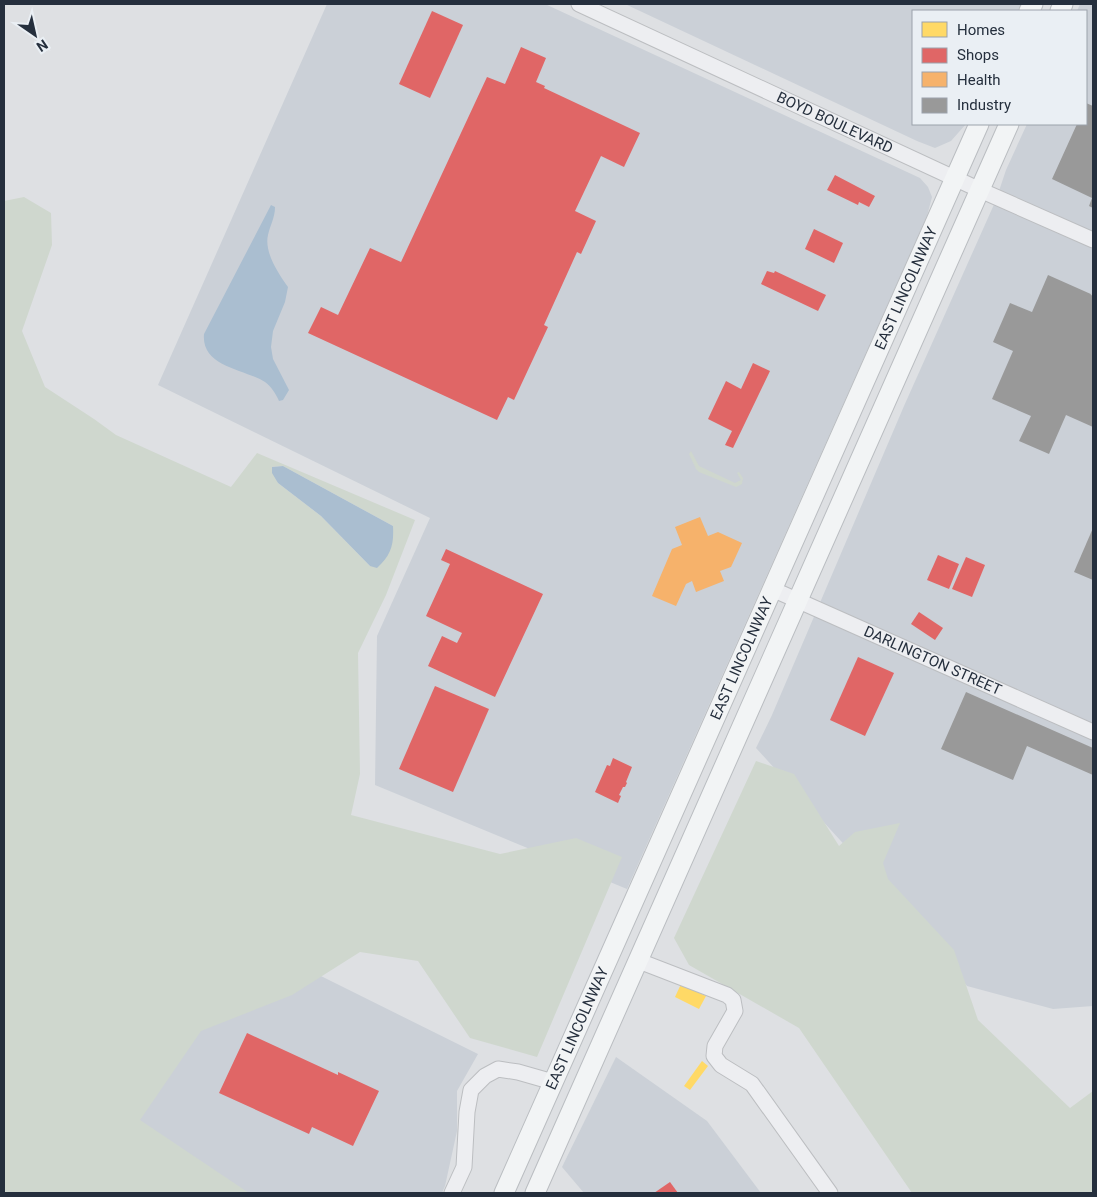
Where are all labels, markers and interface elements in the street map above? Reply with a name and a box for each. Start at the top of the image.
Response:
north arrow [10,10,60,60]
legend [912,10,1087,125]
text: Homes [957,21,1005,39]
text: N [34,36,51,55]
text: Shops [957,46,999,64]
text: Health [957,71,1001,89]
street label: BOYD BOULEVARD [774,88,896,157]
text: Industry [957,96,1011,114]
street label: EAST LINCOLNWAY [871,224,941,353]
street label: EAST LINCOLNWAY [706,594,777,723]
street label: DARLINGTON STREET [861,622,1004,699]
street label: EAST LINCOLNWAY [542,964,612,1093]

